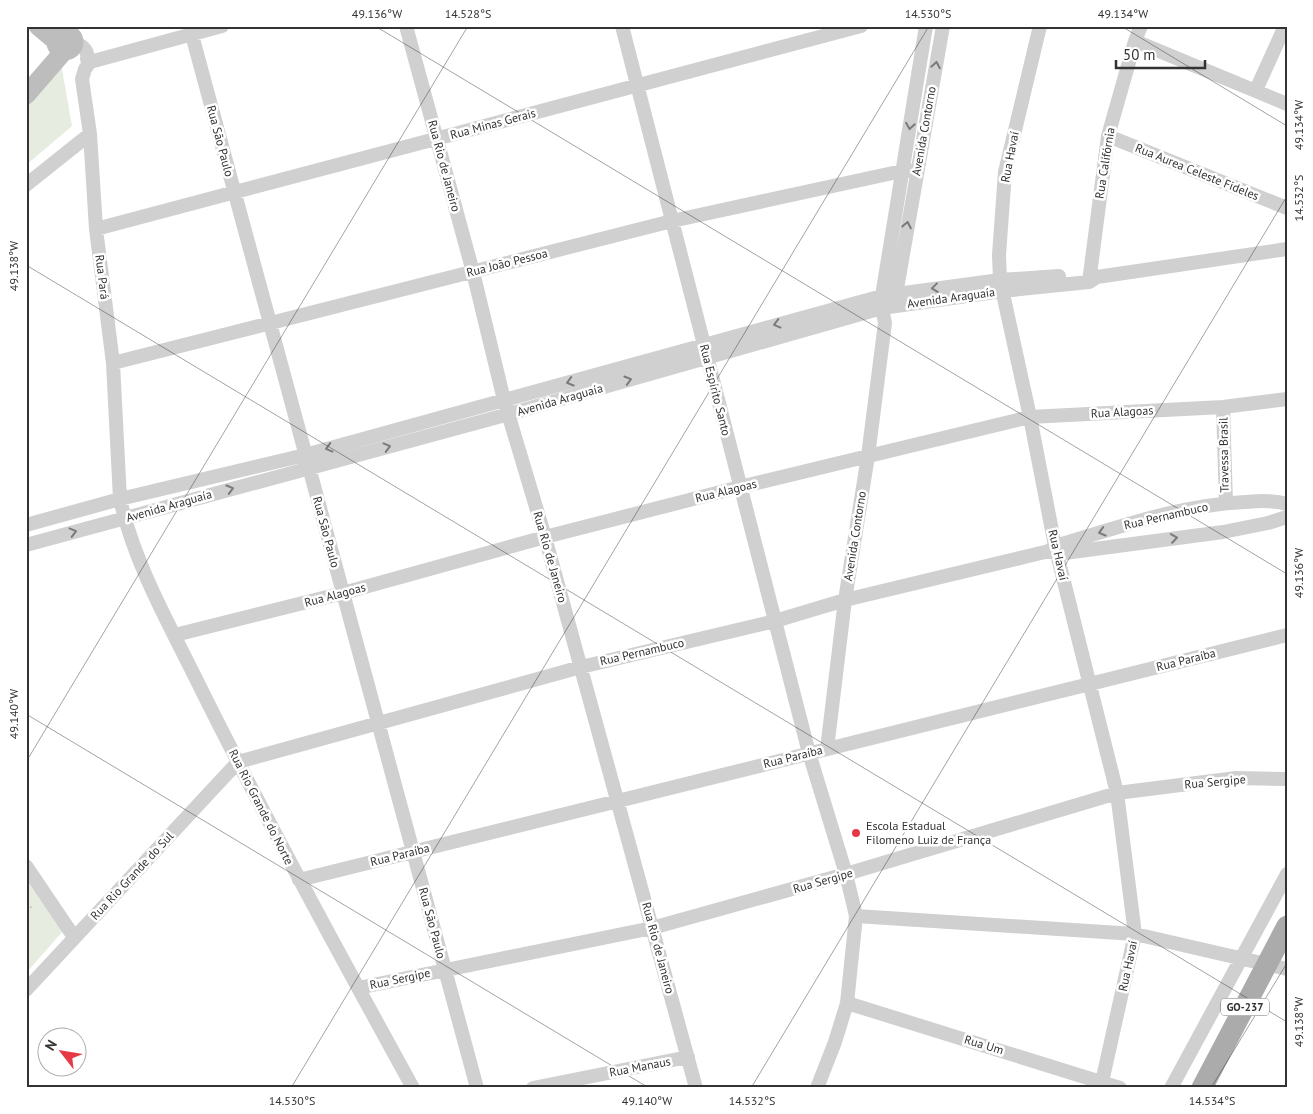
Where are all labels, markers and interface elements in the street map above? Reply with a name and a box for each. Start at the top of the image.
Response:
text: 49.136°W [352,6,402,21]
text: 14.528°S [445,6,491,21]
text: 14.530°S [905,6,951,21]
text: 49.134°W [1098,6,1148,21]
scale bar [1116,38,1204,70]
text: 50 m [1123,45,1156,64]
one-way arrow [931,61,941,70]
street label: Avenida Contorno [908,85,939,177]
text: 49.134°W [1291,100,1306,150]
street label: Rua São Paulo [204,104,237,178]
street label: Rua Minas Gerais [448,105,537,142]
street label: Rua Rio de Janeiro [425,118,464,213]
one-way arrow [905,122,915,131]
street label: Rua Califórnia [1091,126,1118,200]
street label: Rua Havaí [997,130,1022,184]
street label: Rua Aurea Celeste Fideles [1133,140,1261,203]
text: 14.532°S [1291,175,1306,221]
one-way arrow [902,221,912,230]
text: 49.138°W [6,241,21,291]
street label: Rua João Pessoa [465,245,549,280]
street label: Rua Pará [92,254,113,300]
one-way arrow [931,282,939,293]
street label: Avenida Araguaía [906,284,996,311]
one-way arrow [773,318,782,329]
street label: Rua Espírito Santo [697,342,734,437]
one-way arrow [567,376,575,386]
one-way arrow [623,376,631,386]
street label: Avenida Araguaía [515,380,604,419]
street label: Rua Alagoas [1090,402,1154,421]
street label: Travessa Brasil [1215,417,1232,493]
one-way arrow [325,442,334,453]
one-way arrow [382,442,390,452]
street label: Rua Alagoas [694,476,758,505]
one-way arrow [225,484,234,495]
street label: Avenida Araguaía [124,486,213,525]
street label: Avenida Contorno [840,490,869,582]
street label: Rua São Paulo [310,495,343,569]
street label: Rua Pernambuco [1122,499,1209,532]
street label: Rua Rio de Janeiro [530,510,571,604]
one-way arrow [1098,526,1107,536]
one-way arrow [69,528,77,538]
street label: Rua Havaí [1045,528,1072,582]
one-way arrow [1170,534,1179,544]
text: 49.136°W [1291,548,1306,598]
street label: Rua Alagoas [303,579,367,610]
street label: Rua Pernambuco [598,635,685,668]
street label: Rua Paraíba [1155,645,1217,674]
text: 49.140°W [6,689,21,739]
street label: Rua Paraíba [762,742,824,771]
street label: Rua Rio Grande do Norte [226,747,297,867]
street label: Rua Sergipe [1184,771,1246,792]
place label: Escola Estadual Filomeno Luiz de França [866,818,991,847]
marker: Escola Estadual Filomeno Luiz de França [850,827,862,839]
street label: Rua Rio Grande do Sul [87,828,177,923]
street label: Rua Paraíba [369,840,431,869]
street label: Rua Sergipe [791,865,854,896]
street label: Rua São Paulo [416,886,449,960]
street label: Rua Rio de Janeiro [639,900,678,995]
street label: Rua Havaí [1115,939,1140,993]
street label: Rua Sergipe [368,965,432,992]
text: 49.138°W [1291,997,1306,1047]
road number: GO-237 [1221,999,1269,1016]
north arrow [38,1026,88,1076]
street label: Rua Um [963,1031,1006,1058]
text: N [41,1037,61,1054]
street label: Rua Manaus [608,1053,672,1080]
text: 14.530°S [269,1093,315,1108]
text: 49.140°W [622,1093,672,1108]
text: 14.532°S [729,1093,775,1108]
text: 14.534°S [1189,1093,1235,1108]

